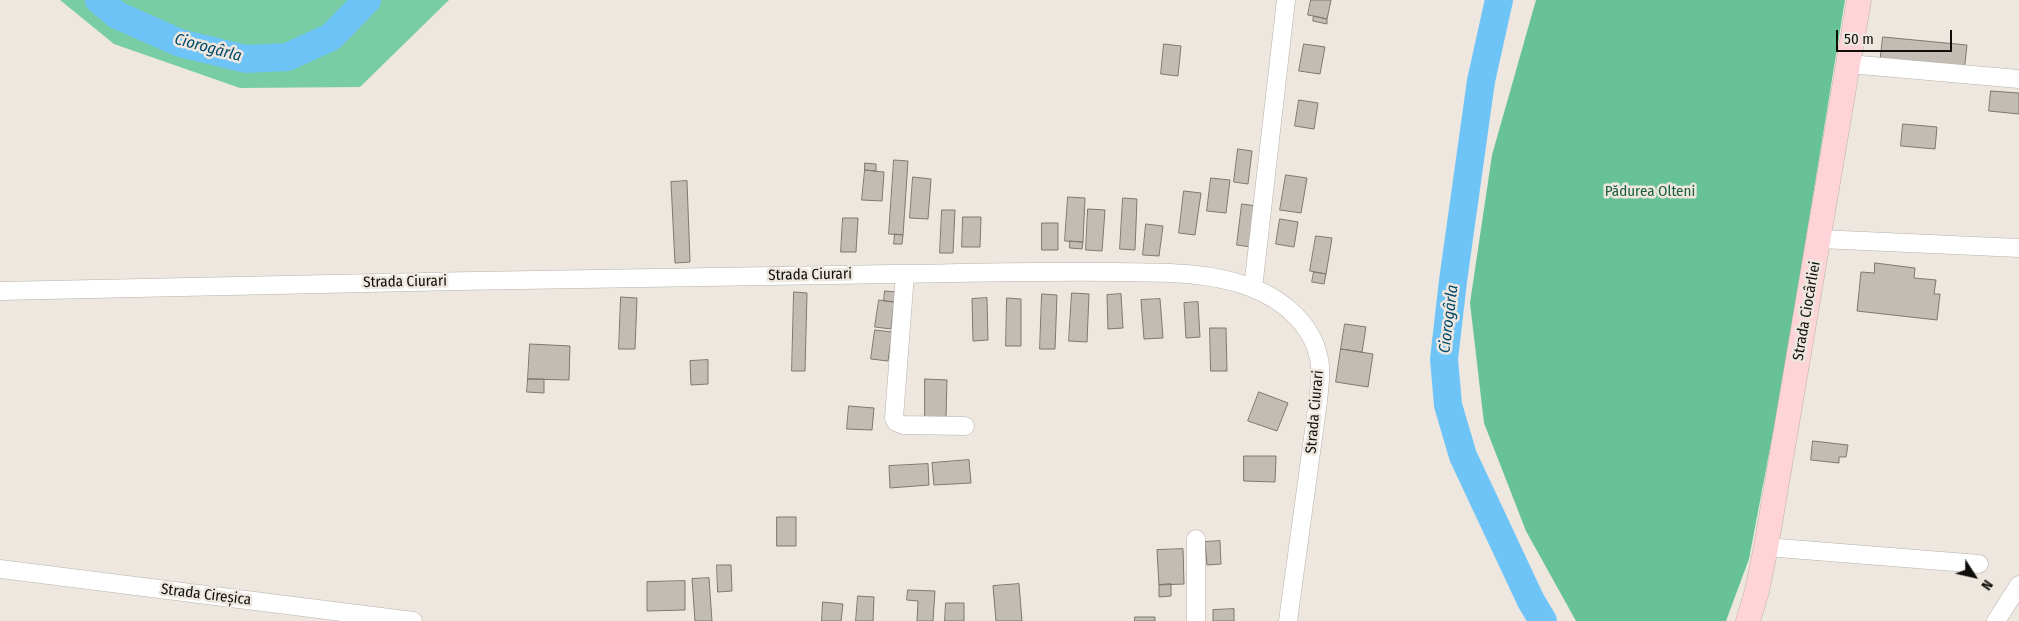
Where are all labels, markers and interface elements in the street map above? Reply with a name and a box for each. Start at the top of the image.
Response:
scale bar [1839,20,1955,52]
water label: Ciorogârla [172,30,244,66]
text: 50 m [1844,30,1874,48]
park label: Pădurea Olteni [1605,183,1695,201]
street label: Strada Ciocârliei [1789,260,1825,362]
street label: Strada Ciurari [768,265,852,285]
street label: Strada Ciurari [363,272,447,292]
water label: Ciorogârla [1435,284,1463,354]
street label: Strada Ciurari [1302,369,1328,455]
north arrow [1949,551,1999,601]
text: N [1977,577,1996,593]
street label: Strada Cireșica [160,581,252,609]

